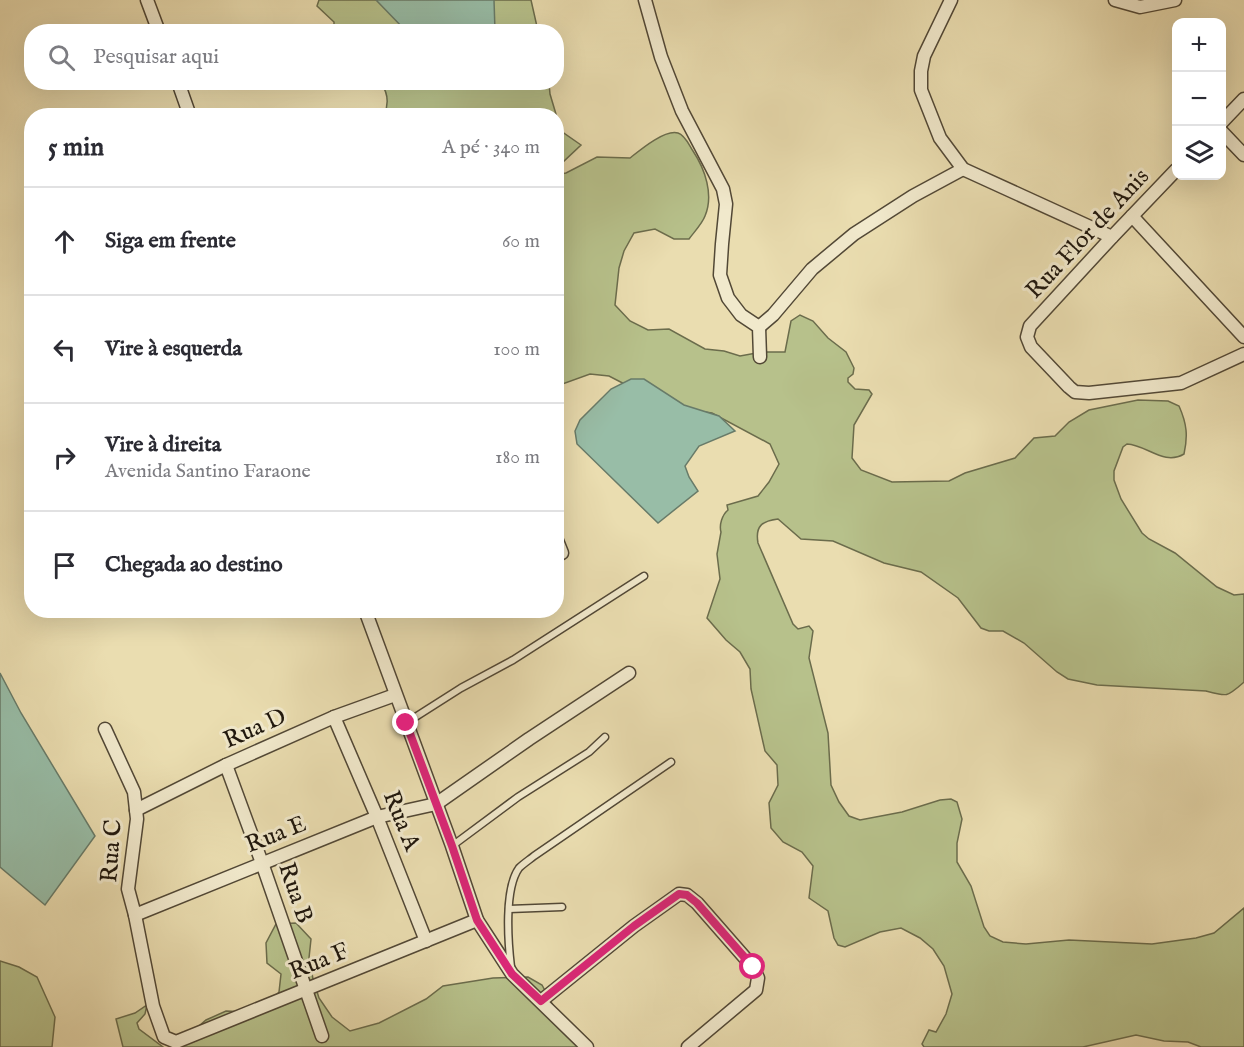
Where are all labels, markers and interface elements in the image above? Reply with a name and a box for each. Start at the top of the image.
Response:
map controls [1172,18,1226,180]
button: + [1172,18,1226,72]
search box [24,24,564,90]
icon: search [45,41,78,74]
text: Pesquisar aqui [93,43,219,71]
button: − [1172,72,1226,126]
button: layers [1172,126,1226,180]
text: 5 min [48,131,104,164]
text: A pé · 340 m [442,135,540,160]
street label: Rua Flor de Anis [1019,162,1157,306]
icon: ahead [48,225,81,258]
text: Siga em frente [105,227,236,255]
text: 60 m [502,229,540,254]
icon: left [48,333,81,366]
text: Vire à esquerda [105,335,242,363]
text: 100 m [493,337,540,362]
text: Vire à direita [105,431,221,459]
icon: right [48,441,81,474]
text: 180 m [495,445,540,470]
text: Avenida Santino Faraone [105,459,311,484]
icon: arrive [48,549,81,582]
text: Chegada ao destino [105,551,283,579]
street label: Rua D [219,702,291,756]
route end [392,709,418,735]
street label: Rua A [375,786,427,856]
street label: Rua E [241,809,311,861]
street label: Rua C [94,818,130,884]
street label: Rua B [270,859,320,927]
street label: Rua F [285,936,353,988]
route start [739,953,765,979]

